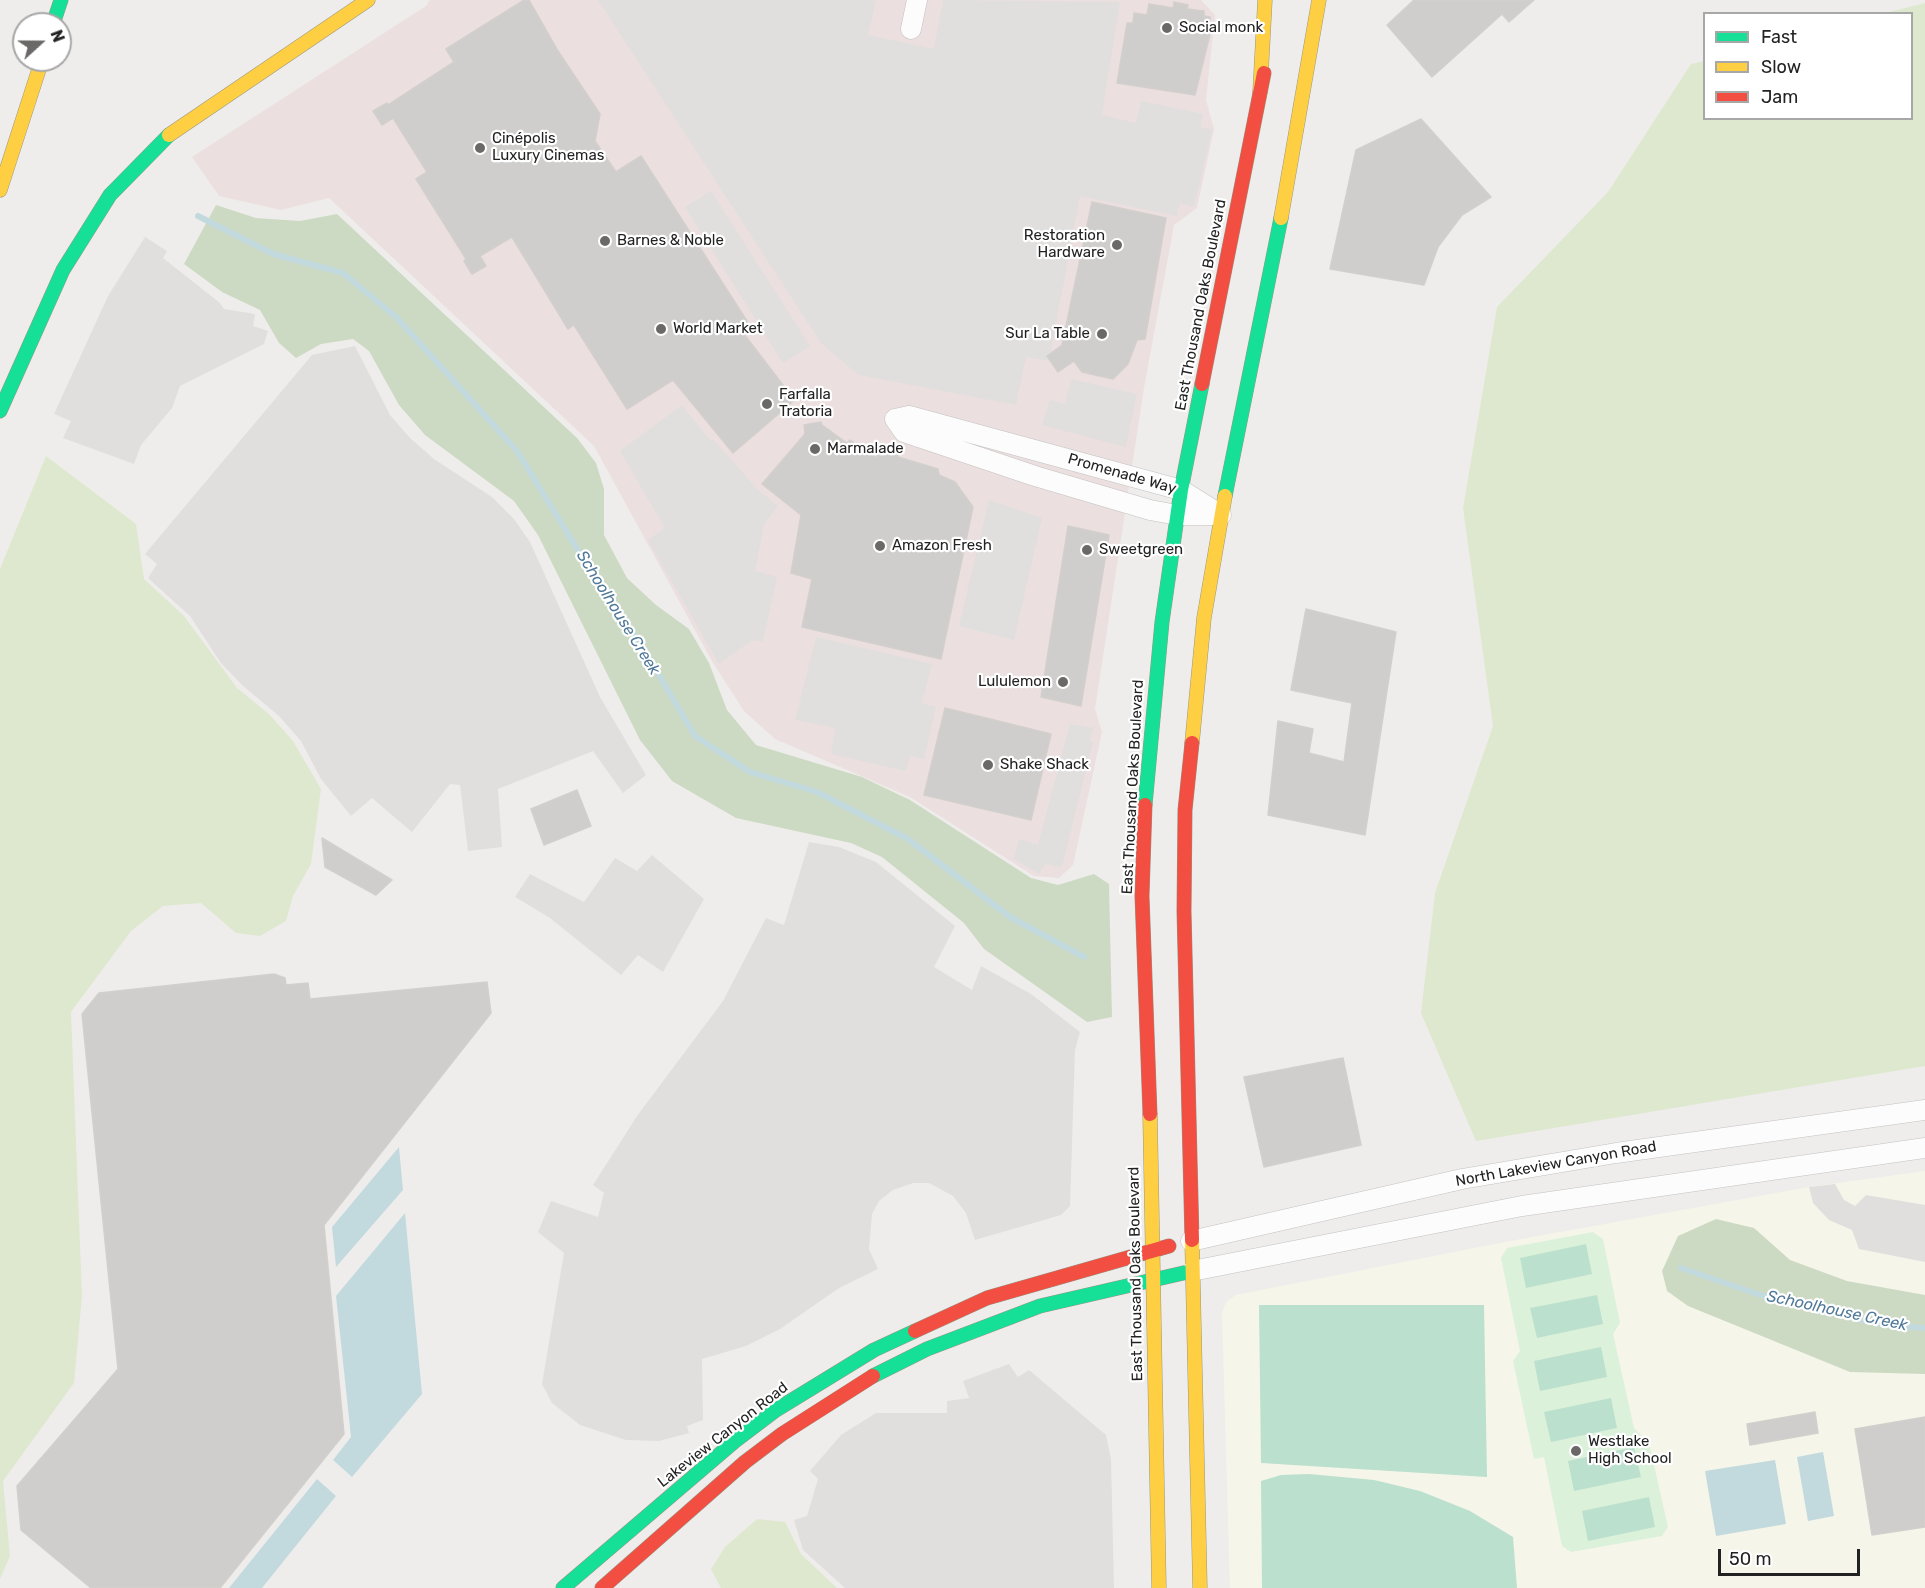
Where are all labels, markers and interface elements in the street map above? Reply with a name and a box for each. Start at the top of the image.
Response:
north arrow [12,12,72,72]
legend [1703,12,1913,120]
place label: Social monk [1179,19,1263,37]
marker: Social monk [1160,21,1174,35]
text: Fast [1761,26,1797,48]
text: N [46,27,68,45]
text: Slow [1761,56,1801,78]
text: Jam [1761,86,1798,108]
place label: Cinépolis Luxury Cinemas [492,130,604,165]
marker: Cinépolis Luxury Cinemas [473,141,487,155]
street label: East Thousand Oaks Boulevard [1172,198,1230,412]
place label: Restoration Hardware [1024,227,1105,262]
place label: Barnes & Noble [617,232,724,250]
marker: Barnes & Noble [598,234,612,248]
marker: Restoration Hardware [1110,238,1124,252]
place label: World Market [673,320,763,338]
marker: World Market [654,322,668,336]
place label: Sur La Table [1005,325,1090,343]
marker: Sur La Table [1095,327,1109,341]
place label: Farfalla Tratoria [779,386,832,421]
marker: Farfalla Tratoria [760,397,774,411]
place label: Marmalade [827,440,904,458]
marker: Marmalade [808,442,822,456]
street label: Promenade Way [1066,450,1178,498]
place label: Amazon Fresh [892,537,992,555]
marker: Amazon Fresh [873,539,887,553]
place label: Sweetgreen [1099,541,1183,559]
marker: Sweetgreen [1080,543,1094,557]
water label: Schoolhouse Creek [572,547,664,679]
place label: Lululemon [978,673,1051,691]
marker: Lululemon [1056,675,1070,689]
street label: East Thousand Oaks Boulevard [1118,679,1148,895]
place label: Shake Shack [1000,756,1089,774]
marker: Shake Shack [981,758,995,772]
street label: North Lakeview Canyon Road [1454,1137,1658,1191]
street label: East Thousand Oaks Boulevard [1125,1166,1147,1382]
water label: Schoolhouse Creek [1765,1287,1909,1335]
street label: Lakeview Canyon Road [654,1379,792,1491]
place label: Westlake High School [1588,1433,1672,1468]
marker: Westlake High School [1569,1444,1583,1458]
scale bar [1721,1537,1864,1575]
text: 50 m [1729,1548,1772,1570]

